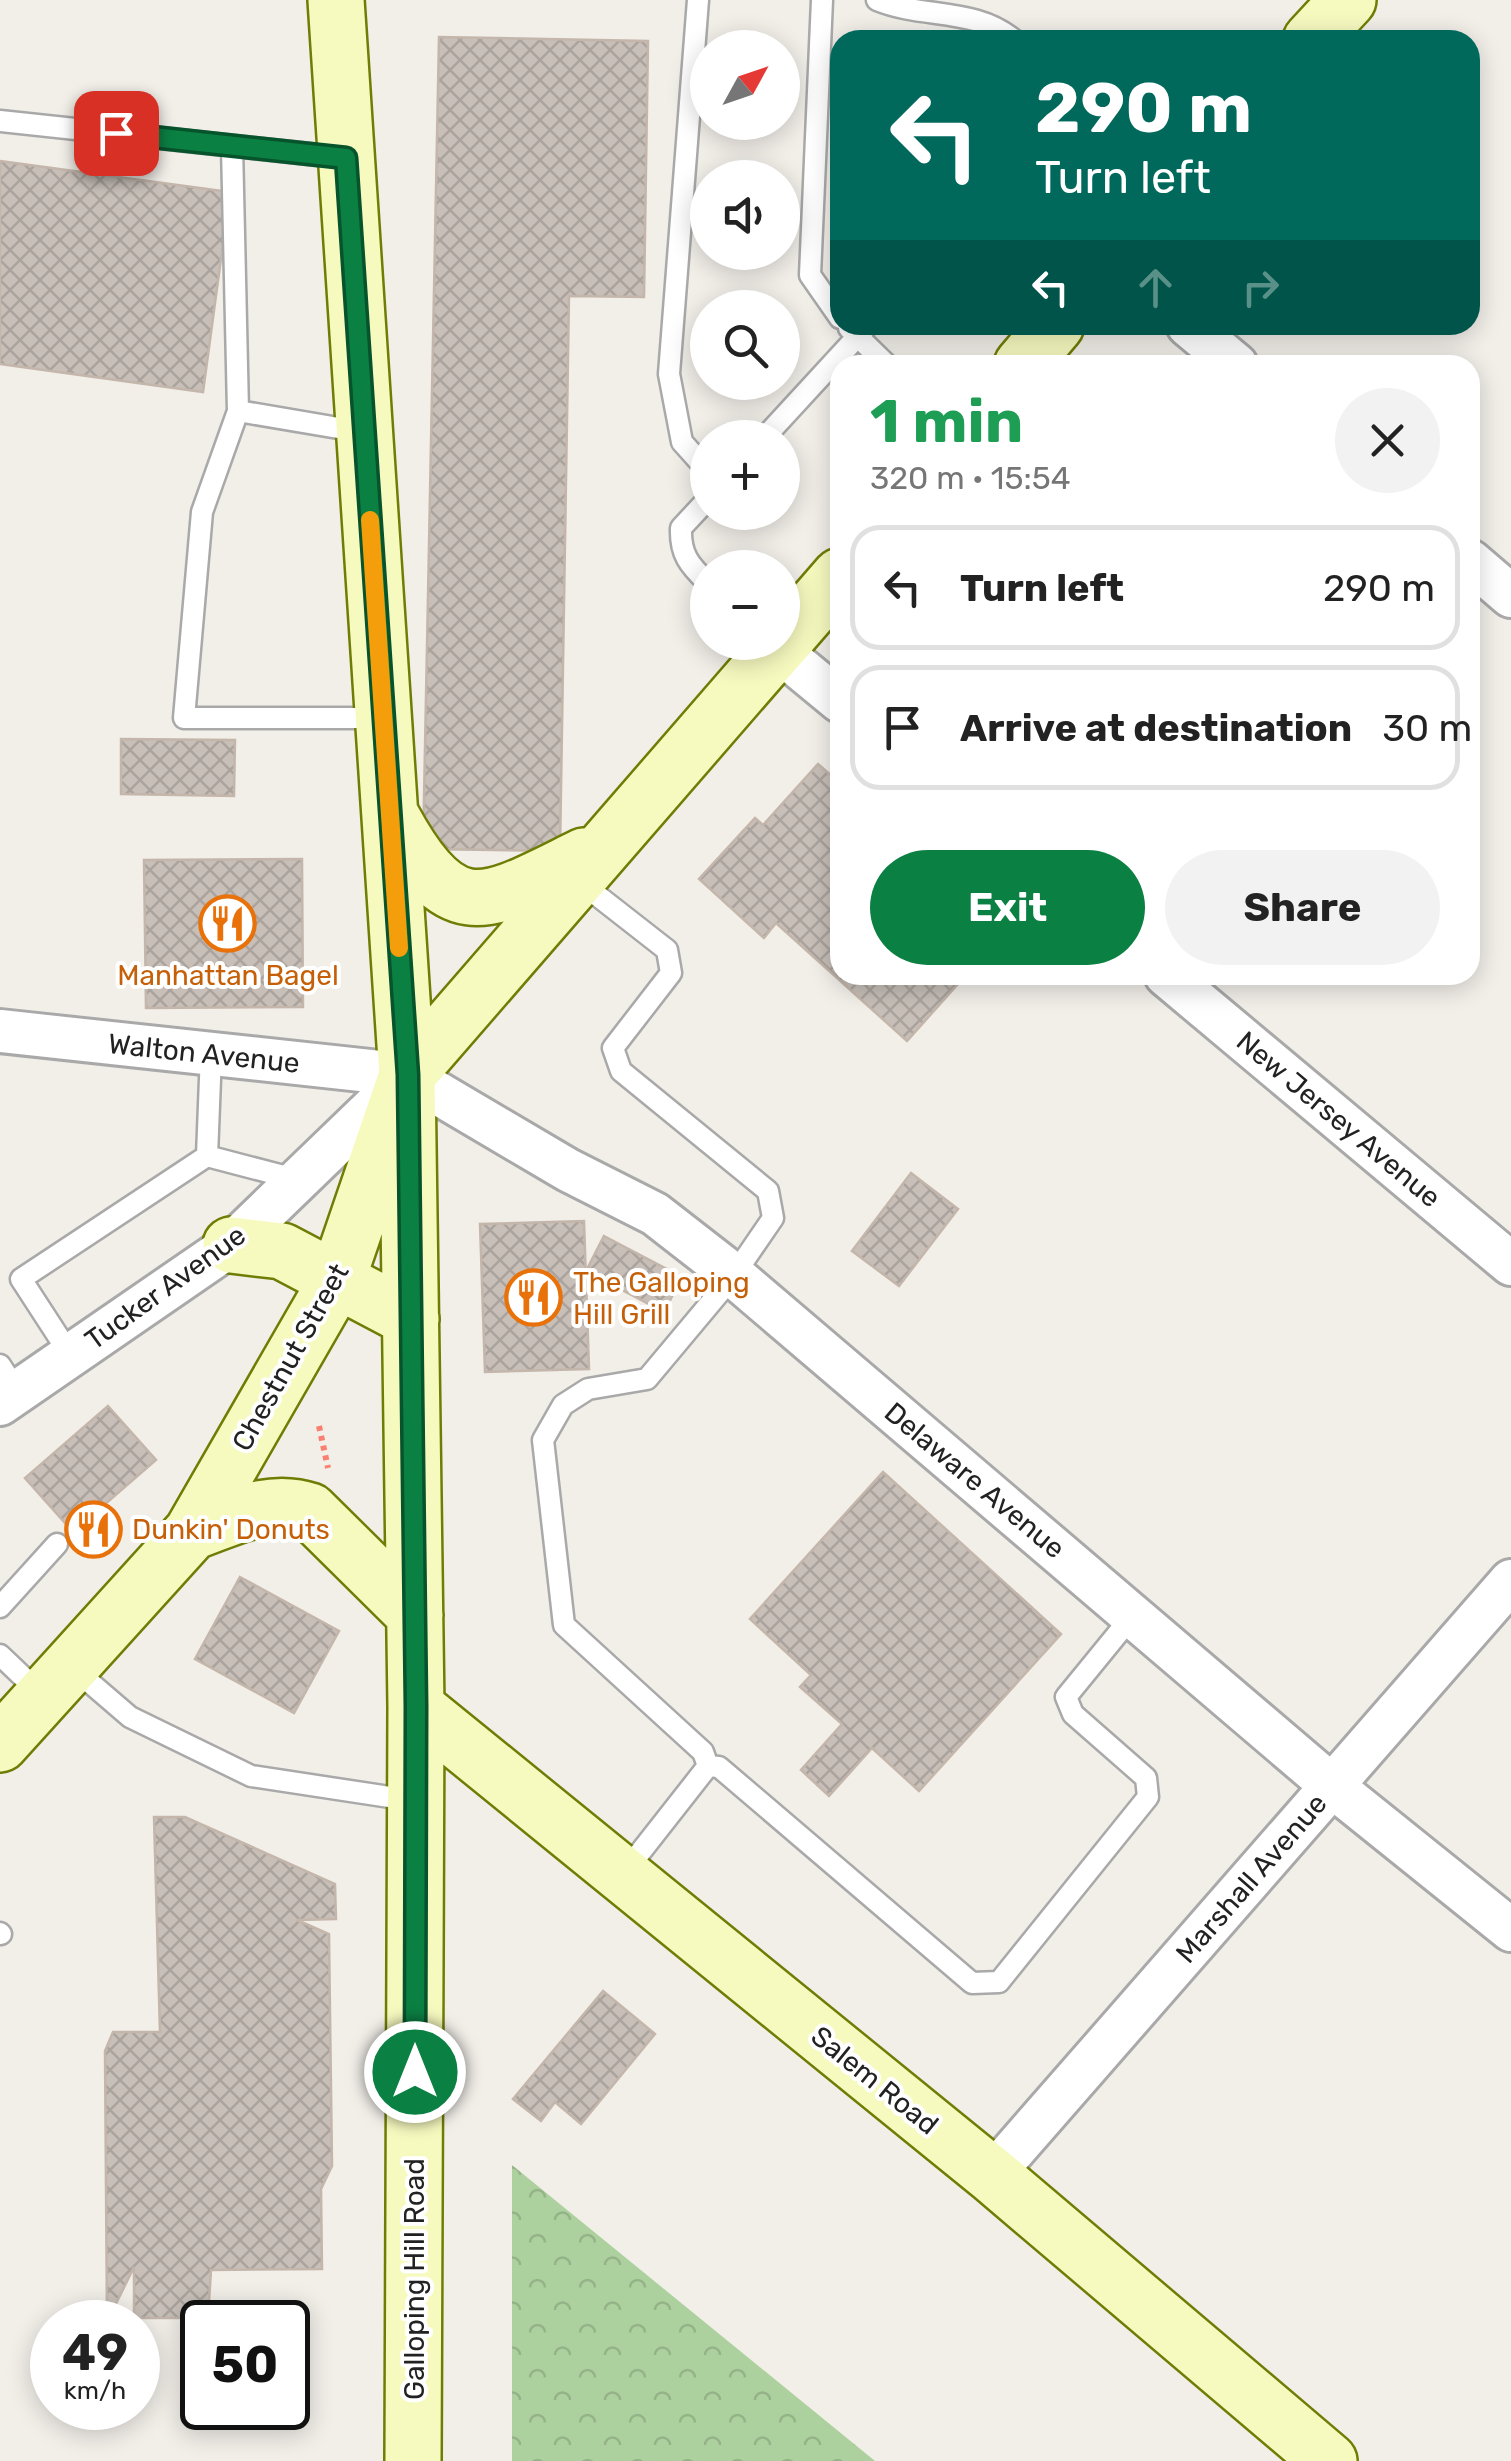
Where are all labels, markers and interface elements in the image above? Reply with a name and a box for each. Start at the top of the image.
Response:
north arrow [690,30,800,140]
map controls [690,30,800,660]
text: 290 m [1035,67,1252,150]
icon: left [870,70,1000,200]
pin [74,91,159,176]
icon: arrive [89,106,144,161]
text: Turn left [1035,151,1211,204]
button: sound [690,160,800,270]
icon: left [1023,260,1078,315]
icon: ahead [1128,260,1183,315]
icon: right [1233,260,1288,315]
button: search [690,290,800,400]
text: 1 min [870,386,1023,457]
button: close [1335,388,1440,493]
button: + [690,420,800,530]
text: 320 m · 15:54 [870,459,1071,497]
button: − [690,550,800,660]
icon: left [875,560,930,615]
text: Turn left [960,565,1124,611]
text: 290 m [1323,565,1435,611]
icon: arrive [875,700,930,755]
text: Arrive at destination [960,705,1352,751]
text: 30 m [1382,705,1472,751]
button: Exit [870,850,1145,965]
button: Share [1165,850,1440,965]
restaurant icon: Manhattan Bagel [198,894,258,954]
place label: Manhattan Bagel [117,959,339,992]
street label: New Jersey Avenue [1230,1025,1447,1214]
street label: Walton Avenue [107,1027,301,1080]
street label: Tucker Avenue [79,1218,252,1357]
street label: Chestnut Street [225,1258,356,1457]
place label: The Galloping Hill Grill [573,1266,750,1331]
restaurant icon: The Galloping Hill Grill [504,1268,564,1328]
street label: Delaware Avenue [878,1395,1071,1565]
restaurant icon: Dunkin' Donuts [63,1499,123,1559]
place label: Dunkin' Donuts [132,1513,330,1546]
street label: Marshall Avenue [1169,1787,1334,1970]
street label: Salem Road [805,2019,945,2142]
position arrow [363,2020,467,2124]
street label: Galloping Hill Road [398,2158,431,2400]
speed limit sign: 50 [180,2300,310,2430]
text: 49 [62,2323,128,2383]
text: km/h [64,2376,126,2405]

